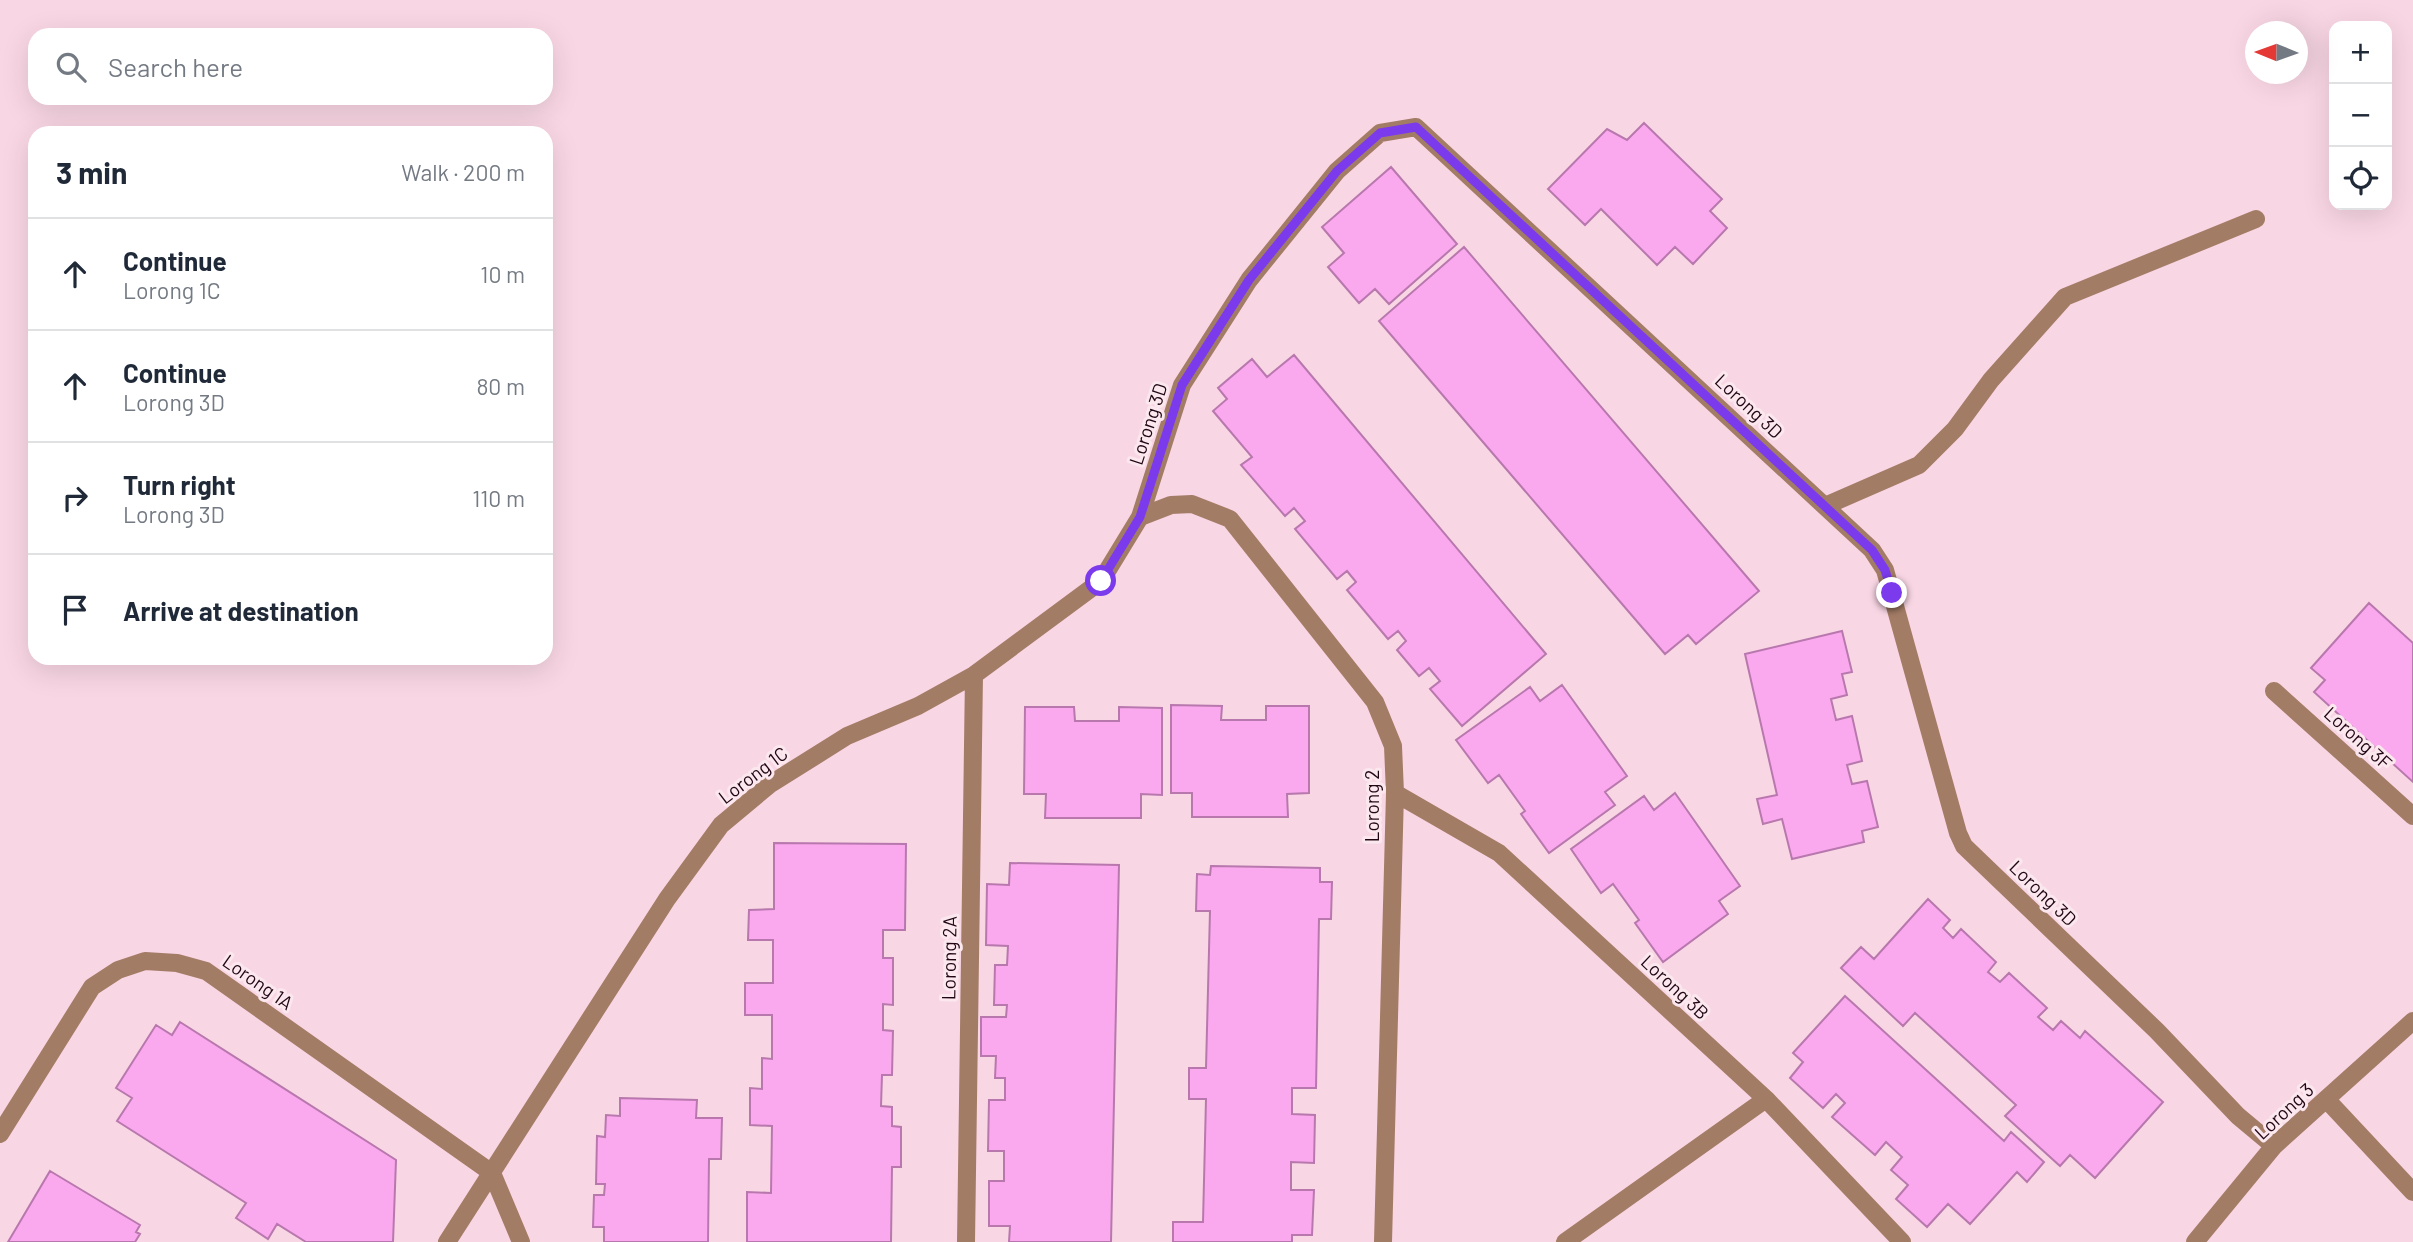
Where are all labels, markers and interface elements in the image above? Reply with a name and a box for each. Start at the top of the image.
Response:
north arrow [2245,21,2308,84]
map controls [2329,21,2392,210]
button: + [2329,21,2392,84]
search box [28,28,553,105]
icon: search [52,48,90,86]
text: Search here [108,51,243,82]
button: − [2329,84,2392,147]
button: locate [2329,147,2392,210]
text: 3 min [56,154,127,190]
text: Walk · 200 m [401,158,525,186]
text: Continue [123,245,227,276]
icon: ahead [56,255,94,293]
text: 10 m [480,260,525,288]
text: Lorong 1C [123,276,221,304]
text: Continue [123,357,227,388]
icon: ahead [56,367,94,405]
street label: Lorong 3D [1711,369,1788,443]
text: 80 m [476,372,525,400]
street label: Lorong 3D [1124,380,1171,467]
text: Lorong 3D [123,388,225,416]
text: Turn right [123,469,236,500]
icon: right [56,479,94,517]
text: 110 m [472,484,525,512]
text: Lorong 3D [123,500,225,528]
route start [1085,565,1116,596]
route end [1876,577,1907,608]
icon: arrive [56,591,94,629]
text: Arrive at destination [123,595,359,626]
street label: Lorong 3F [2320,701,2397,774]
street label: Lorong 1C [714,741,792,808]
street label: Lorong 2 [1360,770,1383,842]
street label: Lorong 3D [2005,855,2082,930]
street label: Lorong 2A [936,916,961,1000]
street label: Lorong 1A [219,949,298,1014]
street label: Lorong 3B [1637,949,1714,1024]
street label: Lorong 3 [2249,1078,2318,1144]

